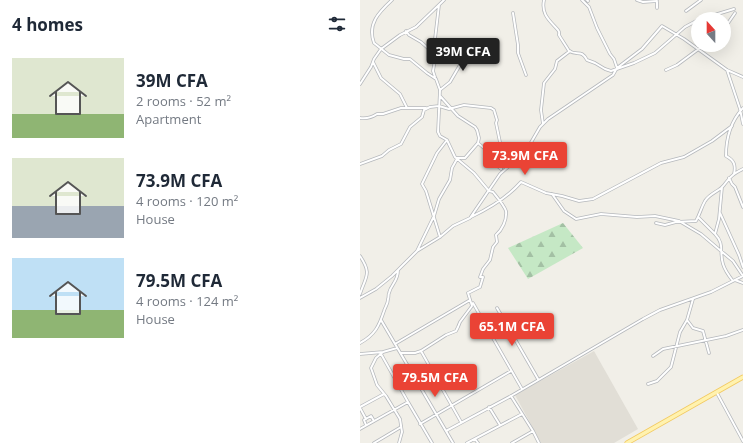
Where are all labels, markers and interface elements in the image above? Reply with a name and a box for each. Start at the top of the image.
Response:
north arrow [691,12,731,52]
map controls [691,12,731,52]
text: 4 homes [12,13,83,36]
icon: filters [326,13,348,35]
pin: 39M CFA [426,38,500,72]
text: 39M CFA [436,42,490,60]
text: 39M CFA [136,69,208,92]
icon: home [44,74,92,122]
text: 2 rooms · 52 m² [136,92,231,110]
text: Apartment [136,110,201,128]
pin: 73.9M CFA [479,142,571,176]
text: 73.9M CFA [492,146,558,164]
text: 73.9M CFA [136,169,222,192]
icon: home [44,174,92,222]
text: 4 rooms · 120 m² [136,192,238,210]
text: House [136,210,175,228]
text: 79.5M CFA [136,269,222,292]
icon: home [44,274,92,322]
text: 4 rooms · 124 m² [136,292,238,310]
text: House [136,310,175,328]
pin: 65.1M CFA [466,313,558,347]
text: 65.1M CFA [479,317,545,335]
pin: 79.5M CFA [389,364,481,398]
text: 79.5M CFA [402,368,468,386]

